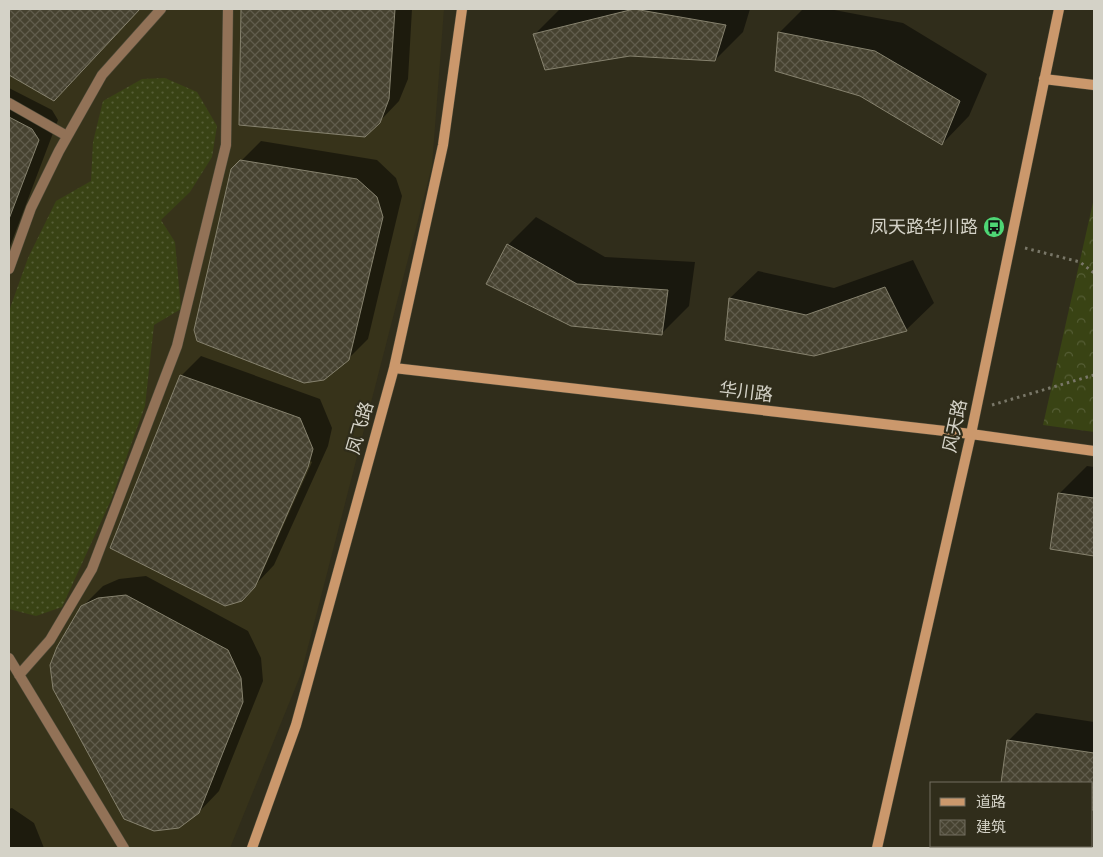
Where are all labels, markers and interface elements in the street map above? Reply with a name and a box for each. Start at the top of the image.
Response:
place label: 凤天路华川路 [870,214,978,238]
bus stop icon: 凤天路华川路 [982,215,1006,239]
street label: 华川路 [718,376,774,406]
street label: 风天路 [937,397,971,455]
street label: 凤飞路 [340,398,378,457]
legend [930,782,1093,847]
text: 道路 [976,791,1006,811]
text: 建筑 [976,816,1006,836]

